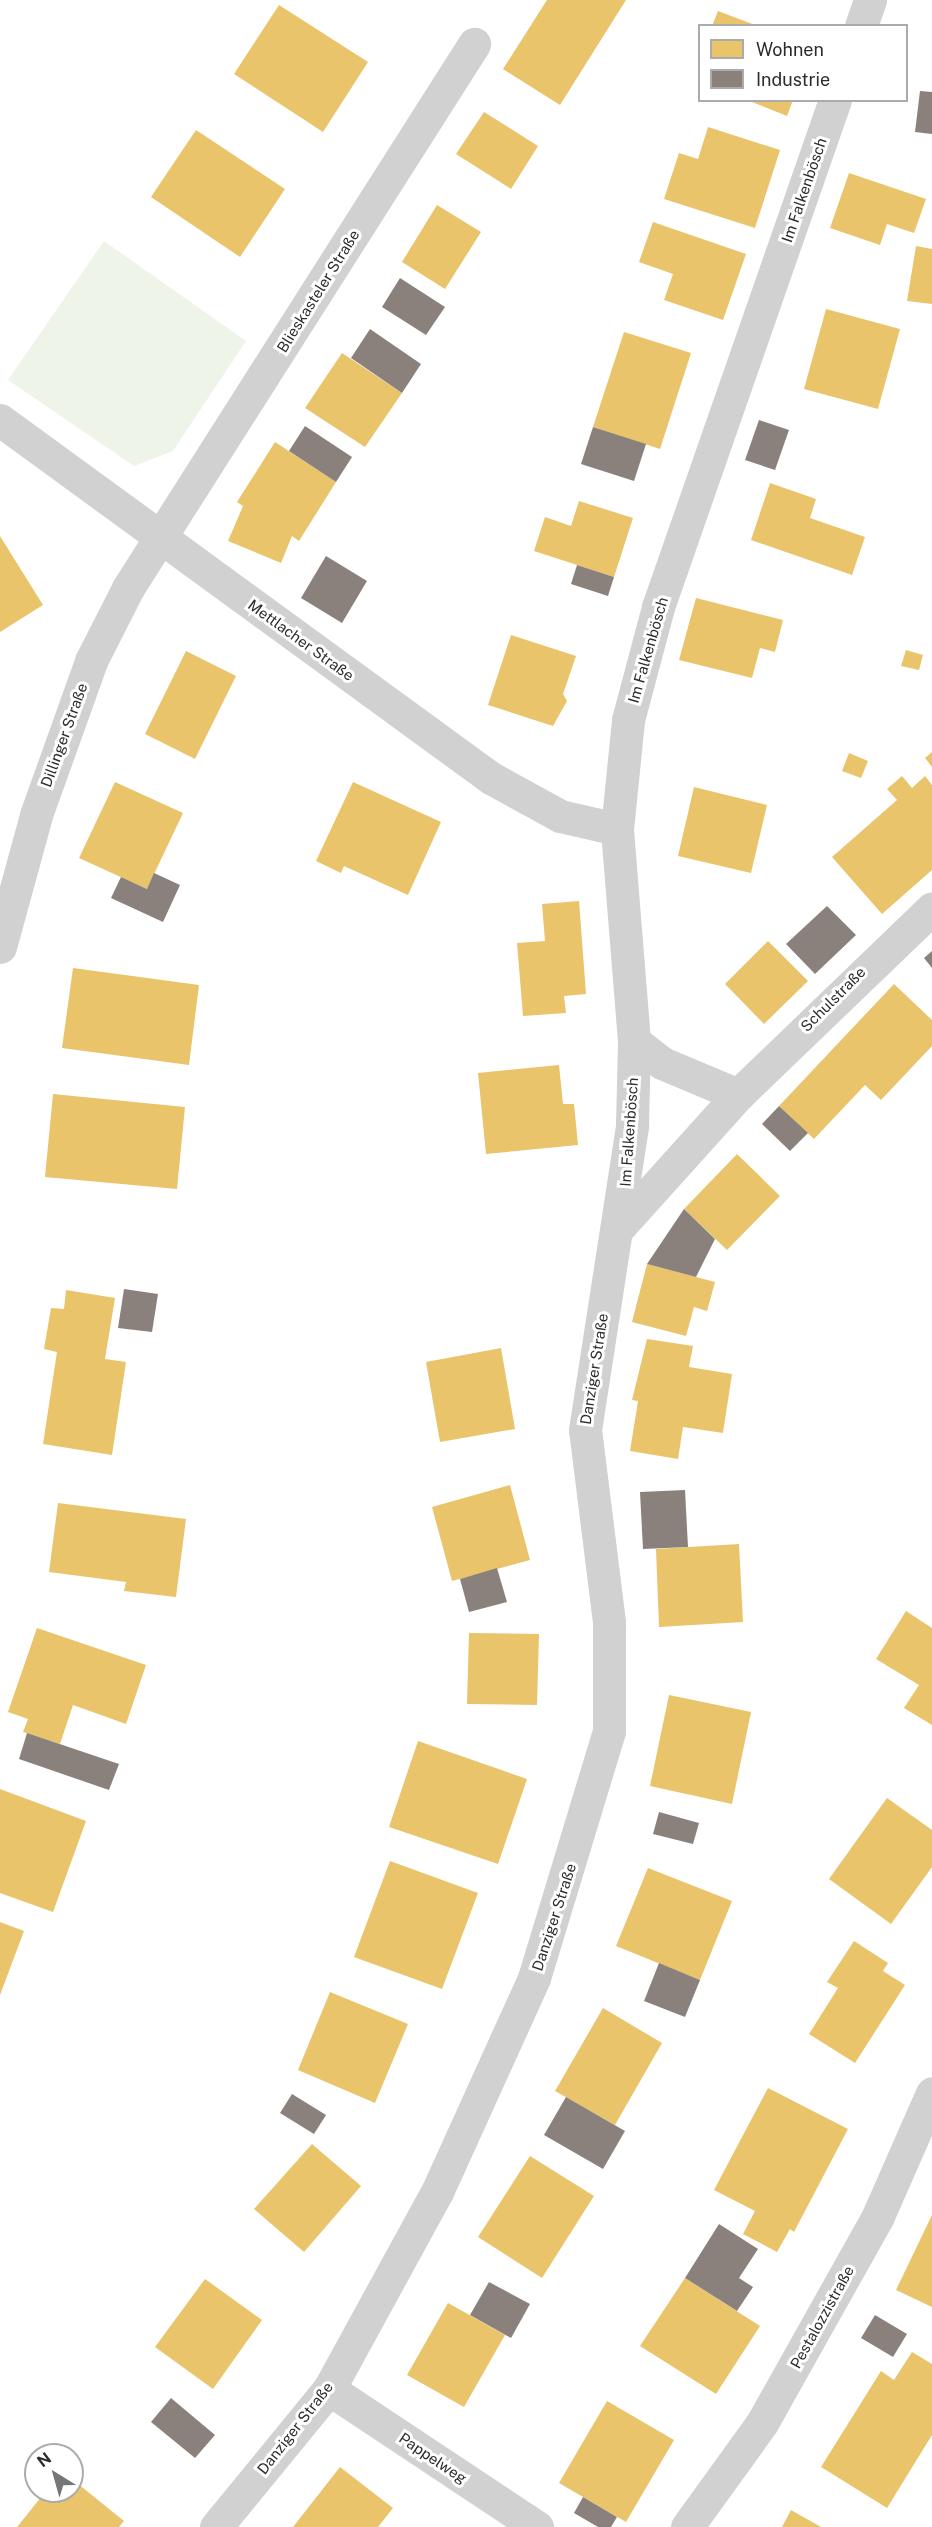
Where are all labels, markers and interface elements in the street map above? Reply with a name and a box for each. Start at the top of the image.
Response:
legend [698,24,908,102]
text: Wohnen [756,39,824,60]
text: Industrie [756,69,830,90]
street label: Im Falkenbösch [778,135,830,245]
street label: Blieskasteler Straße [273,226,363,356]
street label: Im Falkenbösch [624,595,672,705]
street label: Mettlacher Straße [245,596,357,684]
street label: Dillinger Straße [37,681,91,789]
street label: Schulstraße [797,963,869,1035]
street label: Im Falkenbösch [616,1077,642,1187]
street label: Danziger Straße [576,1312,612,1426]
street label: Danziger Straße [528,1861,580,1973]
street label: Pestalozzistraße [786,2263,858,2371]
street label: Danziger Straße [253,2378,337,2478]
street label: Pappelweg [396,2429,470,2487]
north arrow [24,2443,84,2503]
text: N [33,2448,55,2471]

